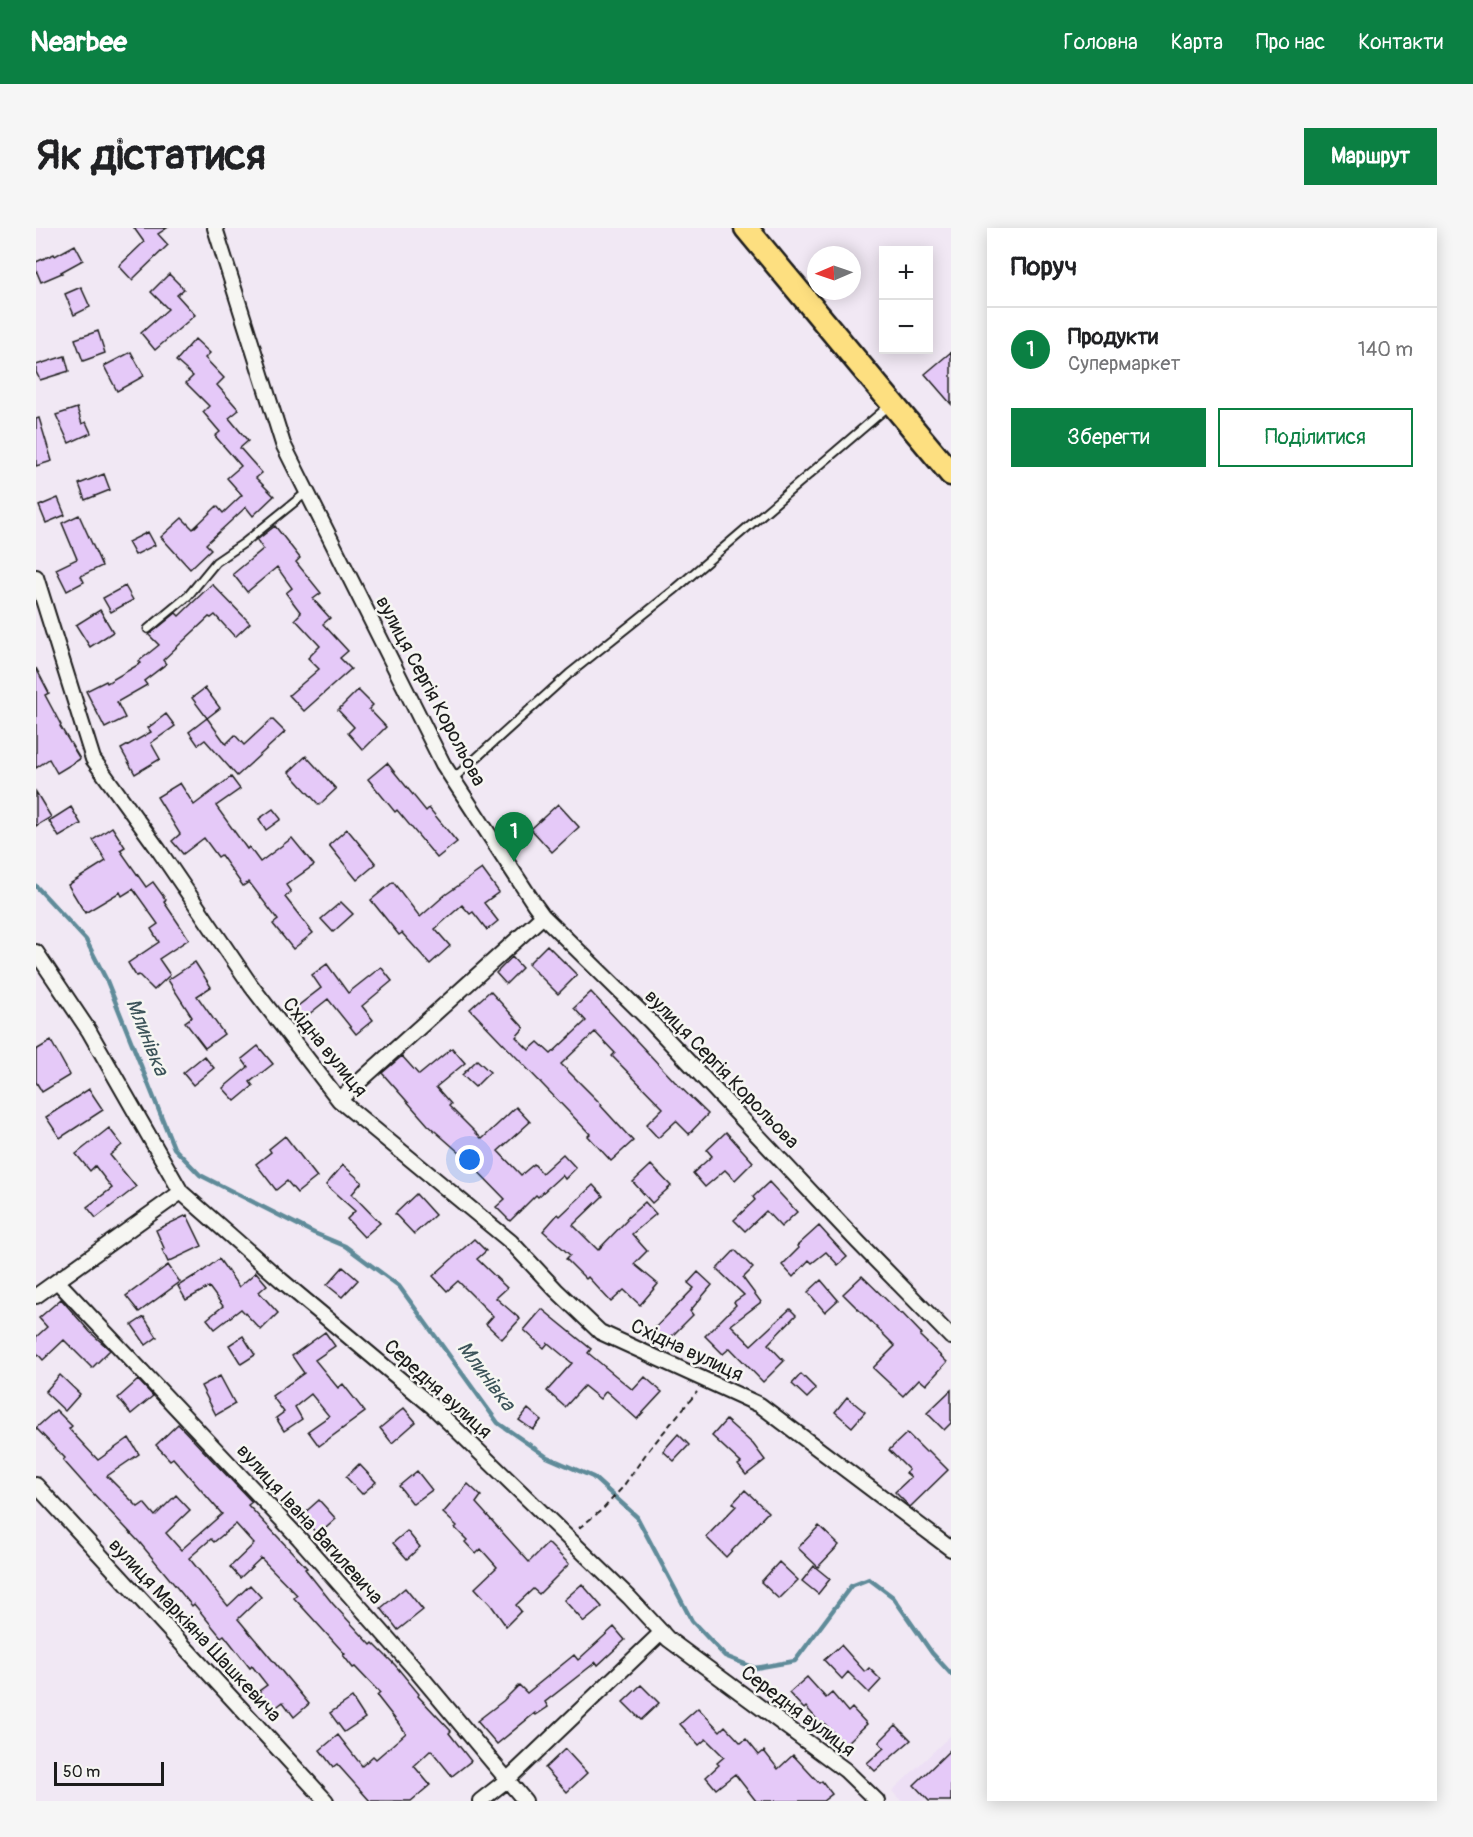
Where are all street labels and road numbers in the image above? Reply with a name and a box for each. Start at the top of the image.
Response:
street label: вулиця Сергія Корольова [370,592,492,790]
street label: вулиця Сергія Корольова [639,984,805,1154]
street label: Східна вулиця [277,992,373,1102]
street label: Східна вулиця [627,1313,747,1387]
street label: Середня вулиця [379,1334,497,1444]
street label: вулиця Івана Вагилевича [231,1439,389,1609]
street label: вулиця Маркіяна Шашкевича [103,1533,287,1727]
street label: Середня вулиця [736,1660,860,1762]

